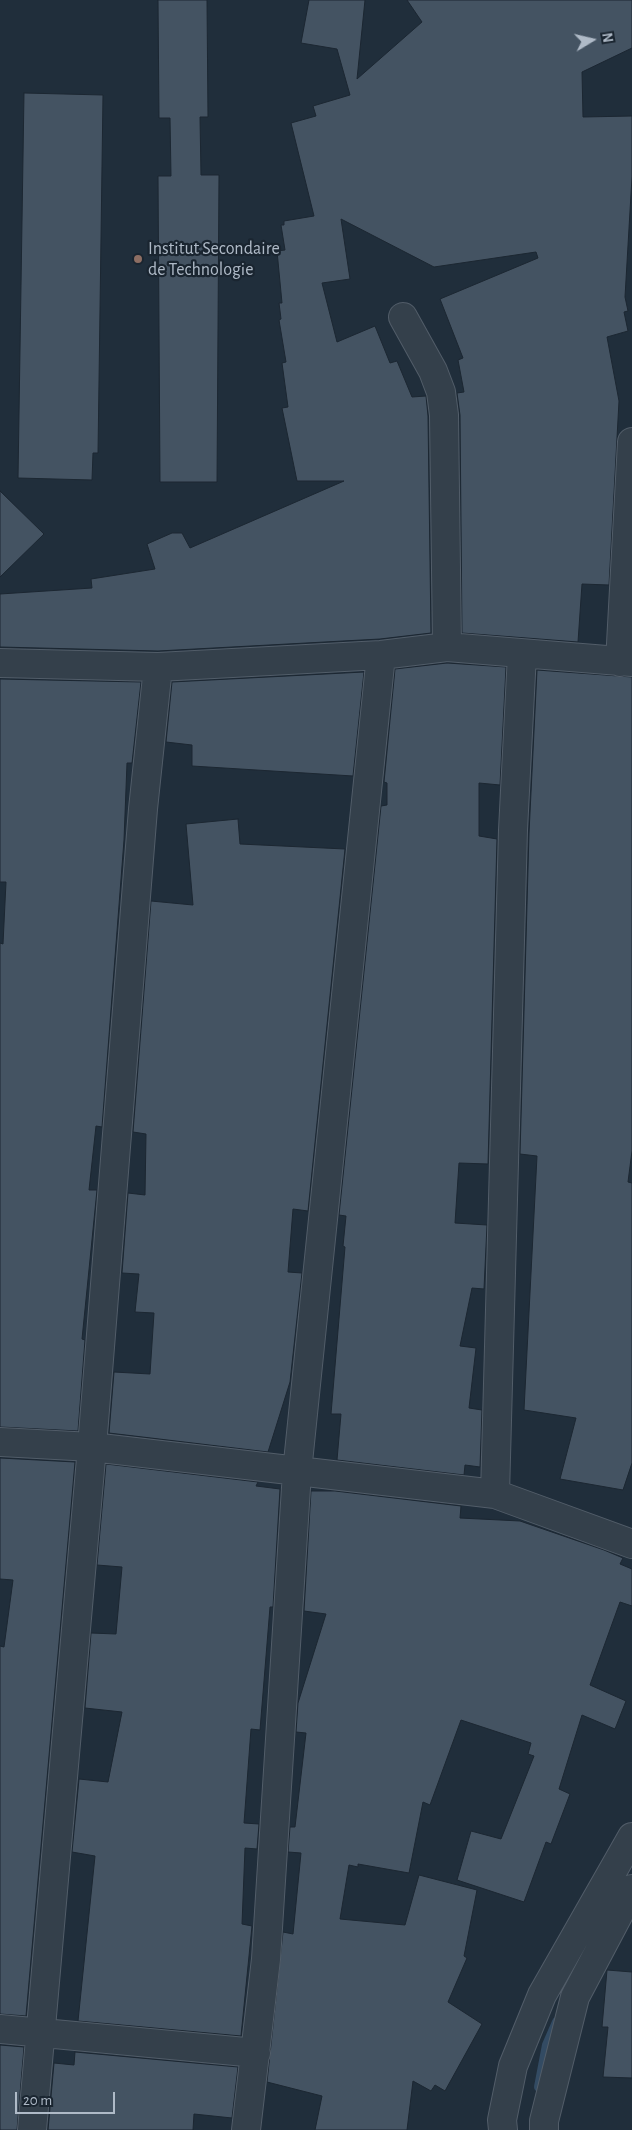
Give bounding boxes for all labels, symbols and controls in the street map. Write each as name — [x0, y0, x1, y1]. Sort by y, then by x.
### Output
north arrow — [567, 15, 617, 65]
text: N — [599, 32, 614, 44]
place label: Institut Secondaire de Technologie — [148, 238, 280, 280]
marker: Institut Secondaire de Technologie — [132, 253, 144, 265]
scale bar — [18, 2082, 118, 2114]
text: 20 m — [23, 2093, 52, 2108]

